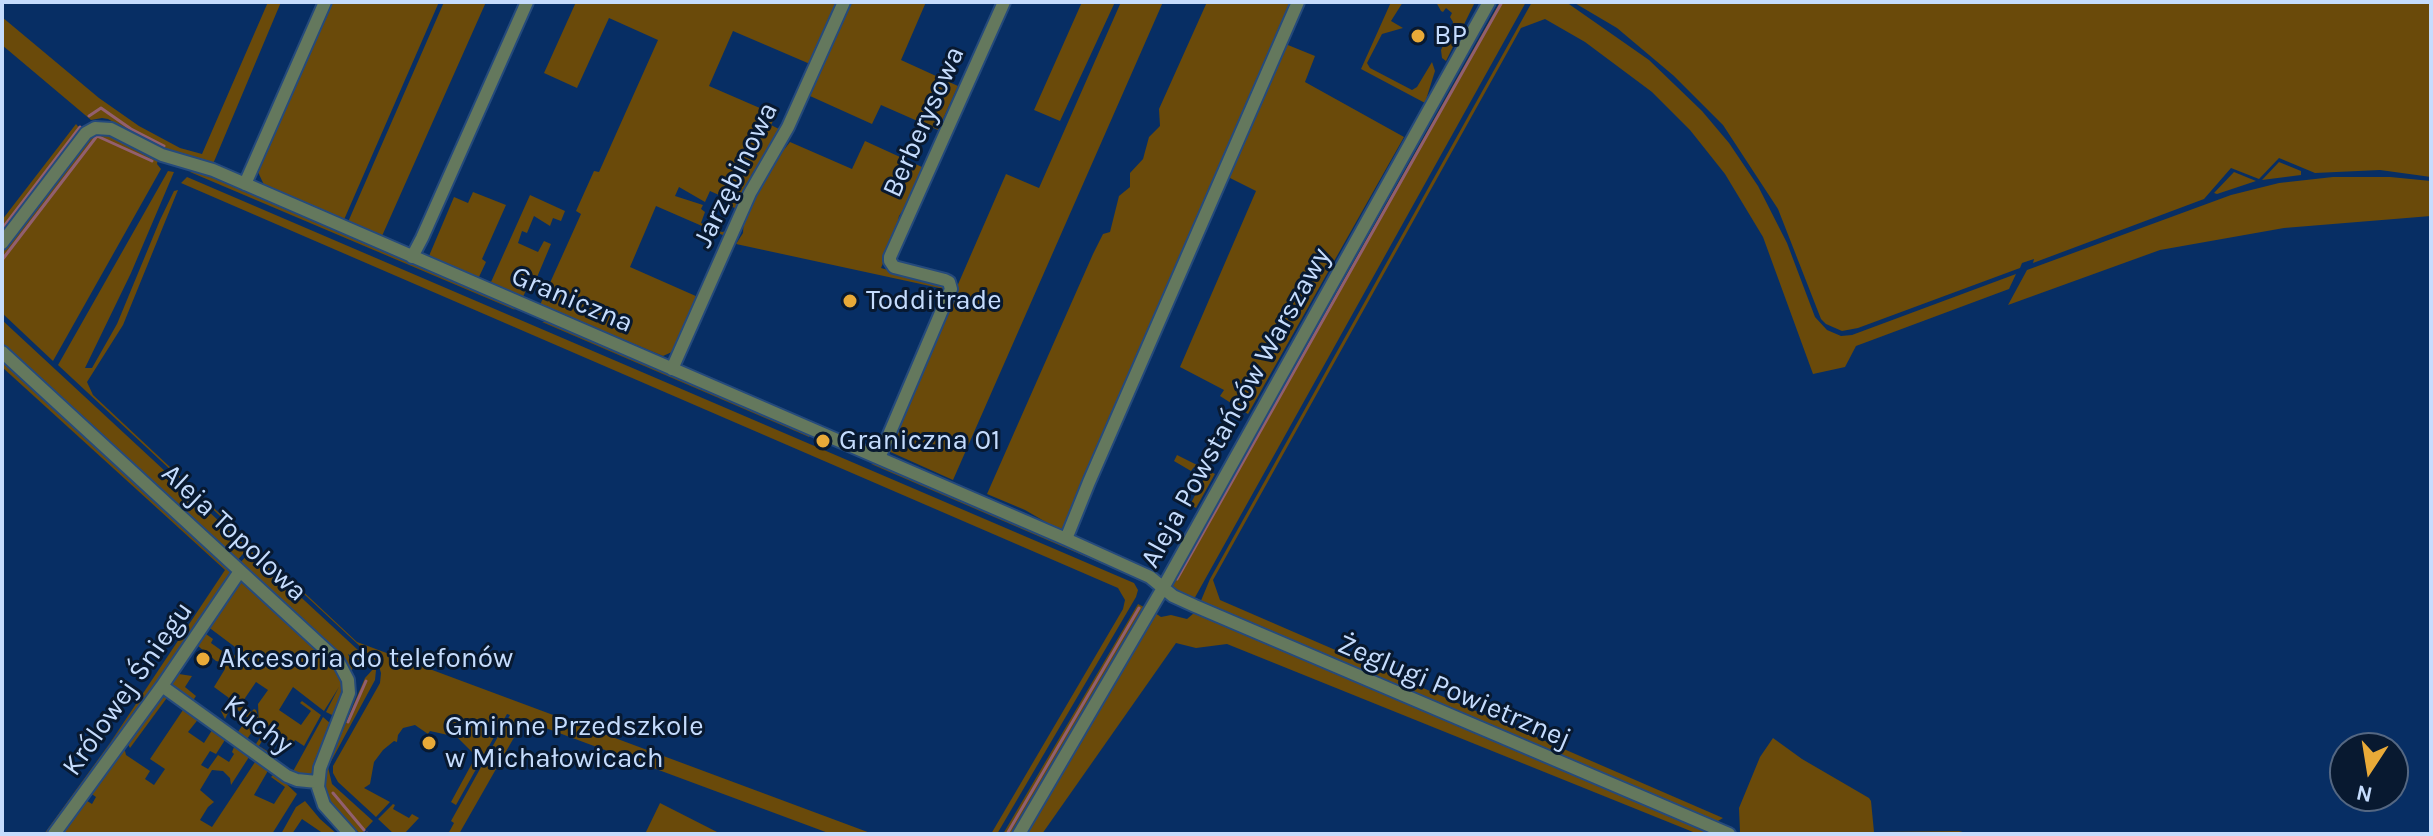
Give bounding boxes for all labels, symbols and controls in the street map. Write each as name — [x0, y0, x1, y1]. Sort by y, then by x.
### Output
place label: BP — [1434, 19, 1467, 53]
marker: BP — [1409, 27, 1427, 45]
street label: Berberysowa — [876, 41, 972, 203]
street label: Jarzębinowa — [686, 97, 786, 253]
street label: Aleja Powstańców Warszawy — [1134, 242, 1338, 574]
street label: Graniczna — [506, 259, 638, 341]
place label: Todditrade — [866, 284, 1002, 318]
marker: Todditrade — [841, 292, 859, 310]
place label: Graniczna 01 — [839, 424, 1000, 458]
marker: Graniczna 01 — [814, 432, 832, 450]
street label: Aleja Topolowa — [154, 457, 314, 609]
street label: Królowej Śniegu — [55, 595, 201, 783]
street label: Żeglugi Powietrznej — [1332, 628, 1576, 756]
place label: Akcesoria do telefonów — [219, 642, 513, 676]
marker: Akcesoria do telefonów — [194, 650, 212, 668]
street label: Kuchy — [217, 688, 299, 762]
place label: Gminne Przedszkole w Michałowicach — [445, 710, 704, 776]
north arrow — [2329, 732, 2409, 812]
marker: Gminne Przedszkole w Michałowicach — [420, 734, 438, 752]
text: N — [2354, 779, 2375, 808]

